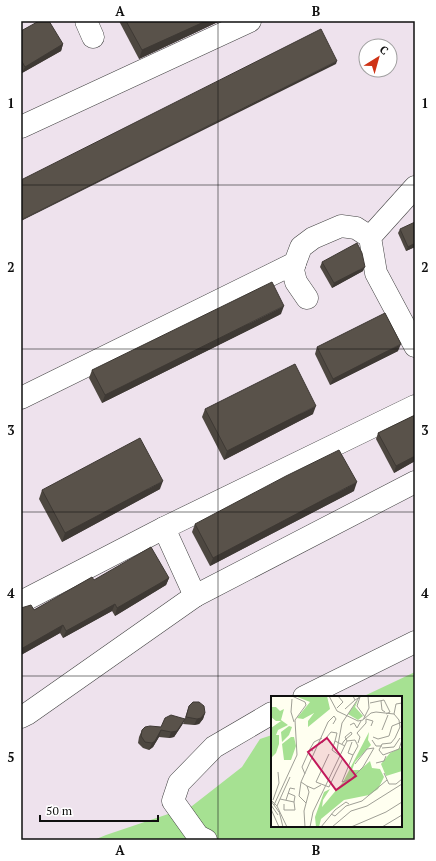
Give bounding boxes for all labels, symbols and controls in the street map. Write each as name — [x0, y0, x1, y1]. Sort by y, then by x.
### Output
text: A — [115, 2, 125, 20]
text: B — [312, 2, 320, 20]
north arrow — [358, 38, 398, 78]
text: С — [377, 42, 391, 58]
text: 1 — [7, 94, 15, 112]
text: 1 — [421, 94, 429, 112]
text: 2 — [7, 258, 15, 276]
text: 2 — [421, 258, 429, 276]
text: 3 — [7, 421, 15, 439]
text: 3 — [421, 421, 429, 439]
text: 4 — [7, 584, 15, 602]
text: 4 — [421, 584, 429, 602]
inset map — [271, 696, 402, 827]
text: 5 — [7, 748, 15, 766]
text: 5 — [421, 748, 429, 766]
scale bar — [40, 797, 158, 823]
text: 50 m — [46, 803, 73, 818]
text: A — [115, 841, 125, 859]
text: B — [312, 841, 320, 859]

